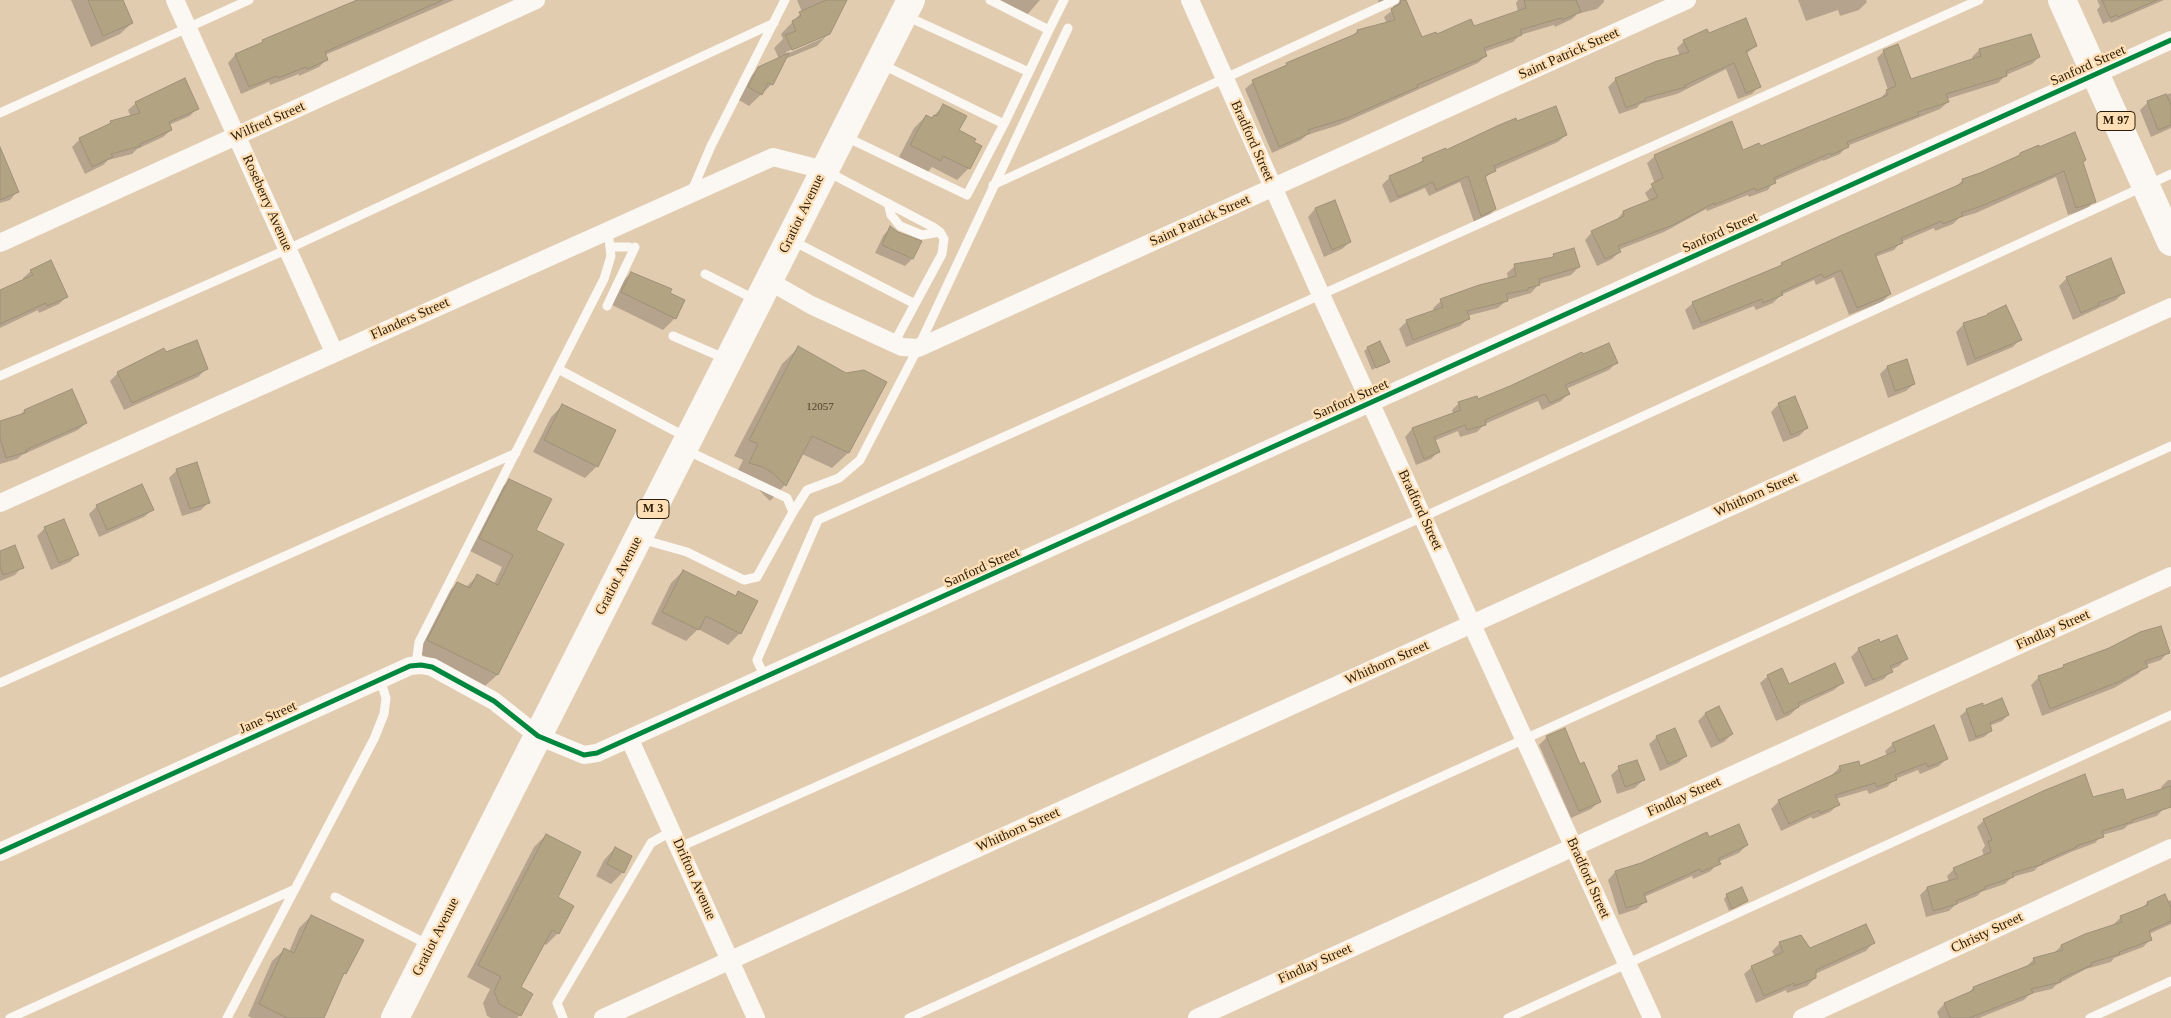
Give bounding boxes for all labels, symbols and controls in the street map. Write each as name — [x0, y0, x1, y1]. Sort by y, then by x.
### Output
street label: Saint Patrick Street — [1516, 24, 1622, 84]
street label: Sanford Street — [2048, 42, 2128, 90]
street label: Wilfred Street — [228, 98, 308, 146]
street label: Bradford Street — [1227, 98, 1277, 184]
road number: M 97 — [2097, 112, 2135, 130]
street label: Roseberry Avenue — [238, 152, 296, 254]
street label: Gratiot Avenue — [776, 172, 828, 256]
street label: Saint Patrick Street — [1147, 191, 1253, 251]
street label: Sanford Street — [1680, 209, 1760, 257]
street label: Flanders Street — [368, 294, 452, 344]
street label: Sanford Street — [1311, 376, 1391, 424]
house number: 12057 — [806, 400, 834, 414]
street label: Bradford Street — [1394, 467, 1446, 553]
street label: Whithorn Street — [1712, 469, 1800, 521]
road number: M 3 — [637, 499, 669, 518]
street label: Gratiot Avenue — [592, 534, 646, 618]
street label: Sanford Street — [942, 544, 1022, 592]
street label: Findlay Street — [2014, 606, 2092, 654]
street label: Whithorn Street — [1343, 637, 1431, 689]
street label: Jane Street — [237, 698, 299, 738]
street label: Findlay Street — [1645, 773, 1723, 821]
street label: Whithorn Street — [974, 804, 1062, 856]
street label: Bradford Street — [1563, 835, 1613, 921]
street label: Drifton Avenue — [669, 836, 719, 922]
street label: Gratiot Avenue — [409, 895, 463, 979]
street label: Christy Street — [1948, 909, 2026, 957]
street label: Findlay Street — [1276, 940, 1354, 988]

